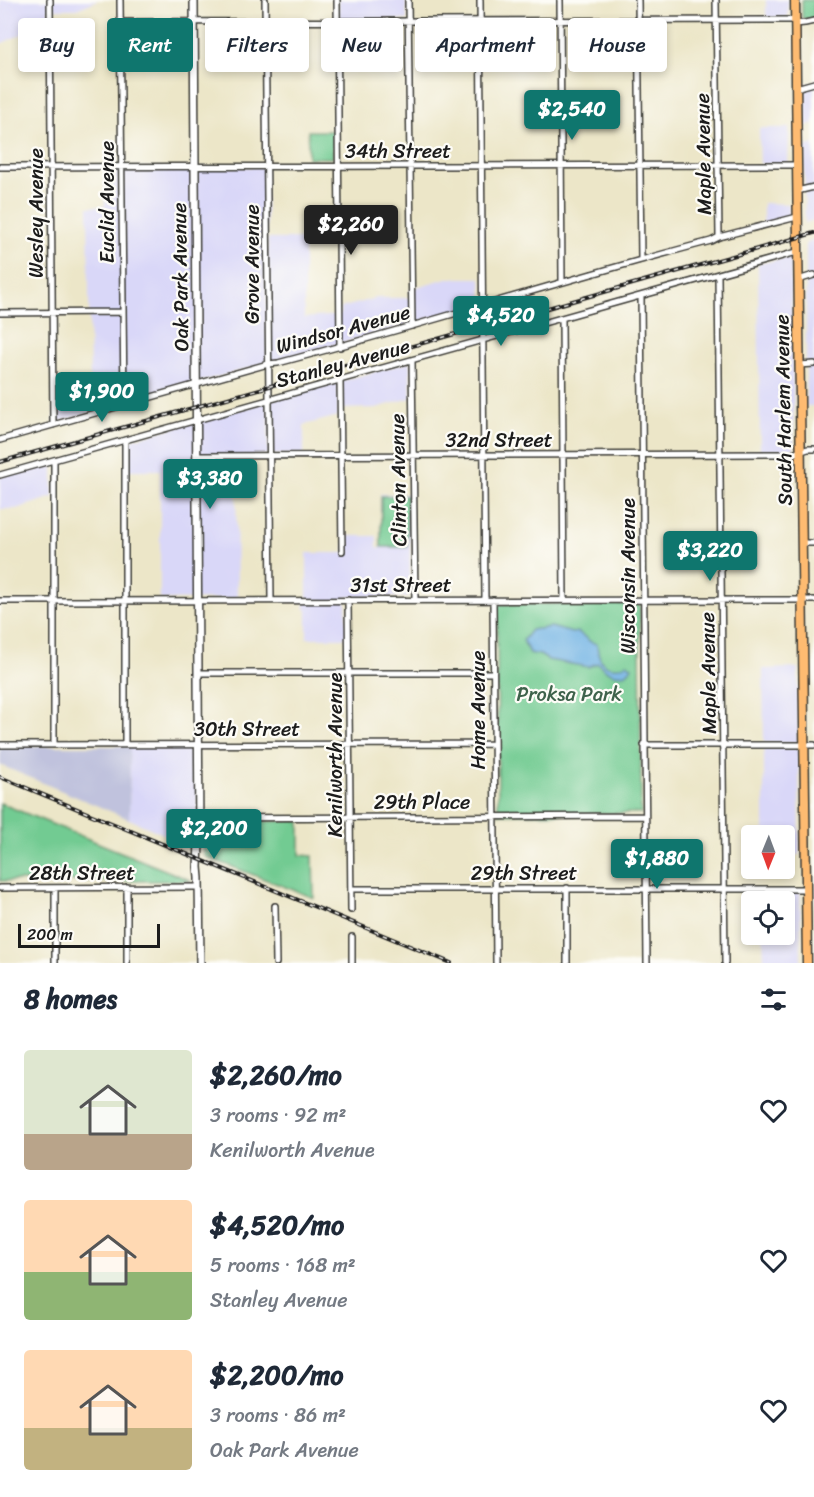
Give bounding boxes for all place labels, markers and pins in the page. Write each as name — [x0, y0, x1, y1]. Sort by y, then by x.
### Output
pin: $2,540 — [523, 90, 621, 141]
pin: $2,260 — [302, 205, 400, 256]
pin: $4,520 — [452, 296, 550, 347]
pin: $1,900 — [53, 372, 151, 423]
pin: $3,380 — [161, 459, 259, 510]
pin: $3,220 — [661, 531, 759, 582]
pin: $2,200 — [165, 809, 263, 860]
pin: $1,880 — [608, 839, 706, 890]

